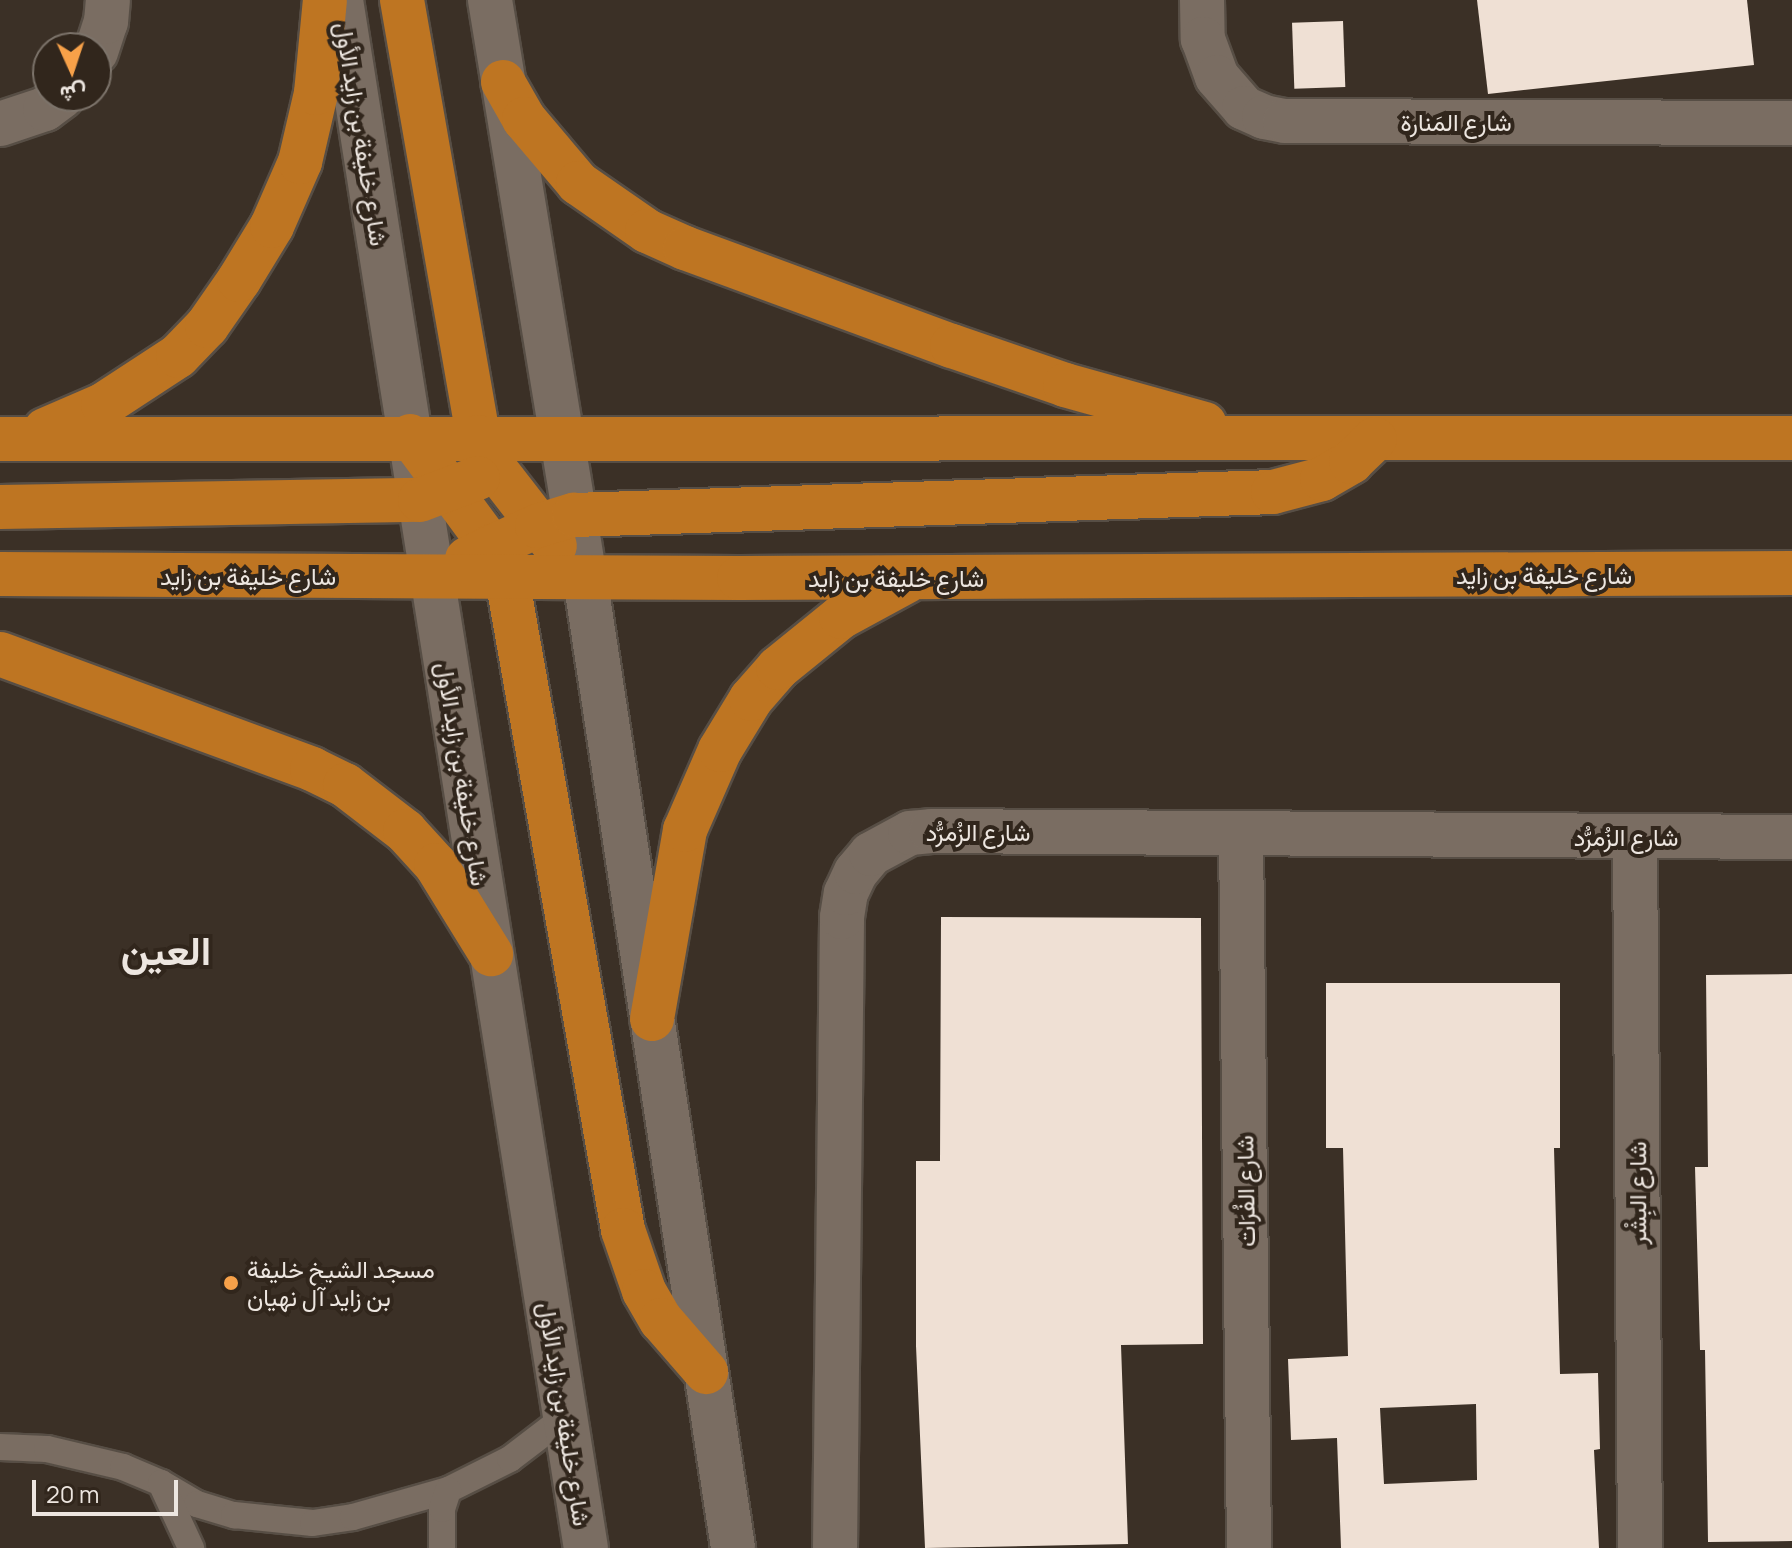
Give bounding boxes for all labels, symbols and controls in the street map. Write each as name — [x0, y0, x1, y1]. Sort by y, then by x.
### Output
street label: شارع خليفة بن زايد الأول — [330, 20, 394, 248]
north arrow — [32, 32, 112, 112]
text: ش — [59, 78, 87, 110]
street label: شارع المَنارة — [1400, 108, 1512, 136]
street label: شارع خليفة بن زايد — [1456, 561, 1632, 589]
street label: شارع خليفة بن زايد — [160, 562, 336, 590]
street label: شارع خليفة بن زايد — [808, 564, 984, 592]
street label: شارع خليفة بن زايد الأول — [431, 660, 495, 888]
street label: شارع الزُمرُّد — [926, 818, 1030, 846]
street label: شارع الزُمرُّد — [1574, 823, 1678, 851]
district label: العين — [121, 926, 211, 974]
street label: شارع الفُرَات — [1230, 1135, 1260, 1247]
street label: شارع البِشْر — [1623, 1141, 1651, 1245]
place label: مسجد الشيخ خليفة بن زايد آل نهيان — [247, 1255, 435, 1311]
marker: مسجد الشيخ خليفة بن زايد آل نهيان — [222, 1274, 240, 1292]
street label: شارع خليفة بن زايد الأول — [533, 1300, 597, 1528]
scale bar — [36, 1464, 182, 1514]
text: 20 m — [46, 1477, 99, 1510]

